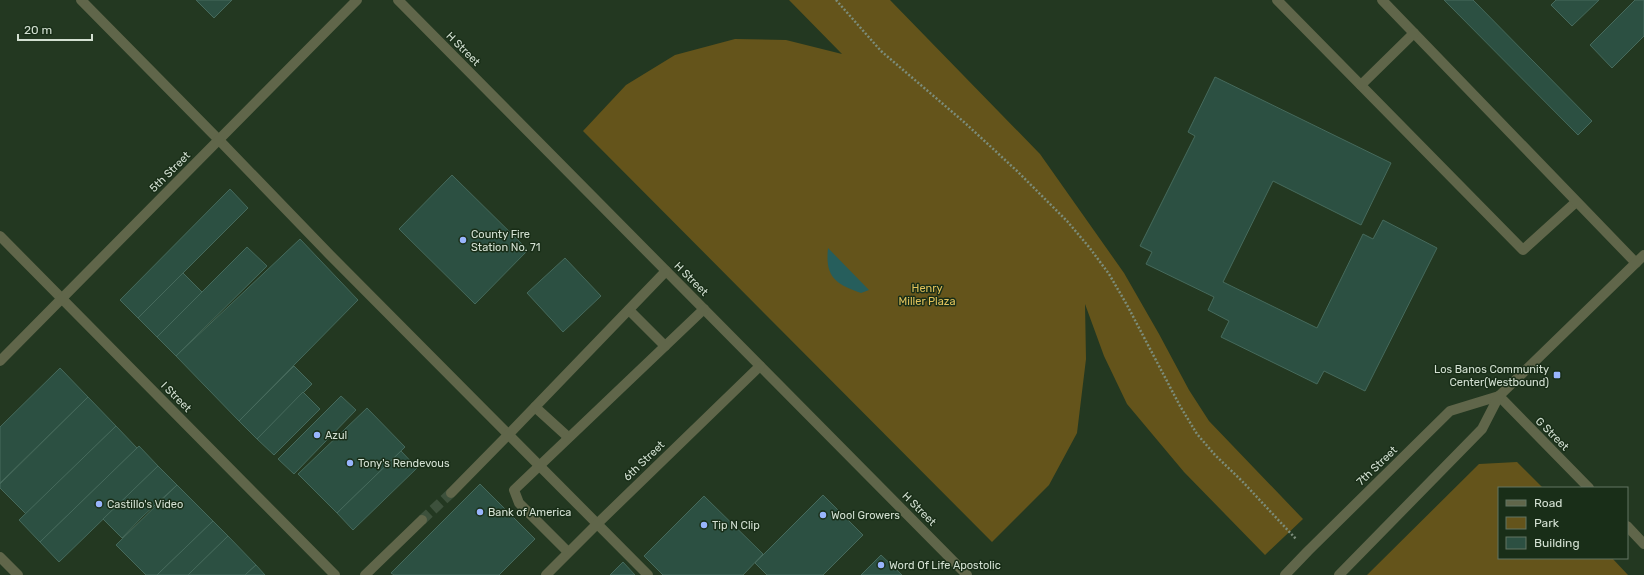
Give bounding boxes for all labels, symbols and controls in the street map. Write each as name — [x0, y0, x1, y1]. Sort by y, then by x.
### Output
scale bar — [18, 16, 92, 42]
text: 20 m — [24, 23, 52, 37]
street label: H Street — [443, 29, 483, 69]
street label: 5th Street — [147, 149, 193, 195]
place label: County Fire Station No. 71 — [471, 228, 540, 254]
marker: County Fire Station No. 71 — [458, 235, 468, 245]
street label: H Street — [671, 259, 711, 299]
park label: Henry Miller Plaza — [898, 282, 956, 308]
place label: Los Banos Community Center(Westbound) — [1434, 363, 1549, 389]
marker: Los Banos Community Center(Westbound) — [1552, 370, 1562, 380]
street label: I Street — [158, 379, 194, 415]
street label: G Street — [1533, 415, 1572, 454]
place label: Azul — [325, 429, 347, 442]
marker: Azul — [312, 430, 322, 440]
street label: 6th Street — [621, 438, 668, 484]
street label: 7th Street — [1354, 443, 1400, 488]
place label: Tony's Rendevous — [358, 457, 450, 470]
marker: Tony's Rendevous — [345, 458, 355, 468]
legend — [1498, 487, 1628, 559]
street label: H Street — [899, 489, 939, 529]
text: Road — [1534, 496, 1562, 510]
place label: Castillo's Video — [107, 498, 183, 511]
marker: Castillo's Video — [94, 499, 104, 509]
place label: Bank of America — [488, 506, 571, 519]
marker: Bank of America — [475, 507, 485, 517]
place label: Wool Growers — [831, 509, 900, 522]
marker: Wool Growers — [818, 510, 828, 520]
text: Park — [1534, 516, 1560, 530]
place label: Tip N Clip — [712, 519, 760, 532]
marker: Tip N Clip — [699, 520, 709, 530]
text: Building — [1534, 536, 1580, 550]
place label: Word Of Life Apostolic — [889, 559, 1001, 572]
marker: Word Of Life Apostolic — [876, 560, 886, 570]

